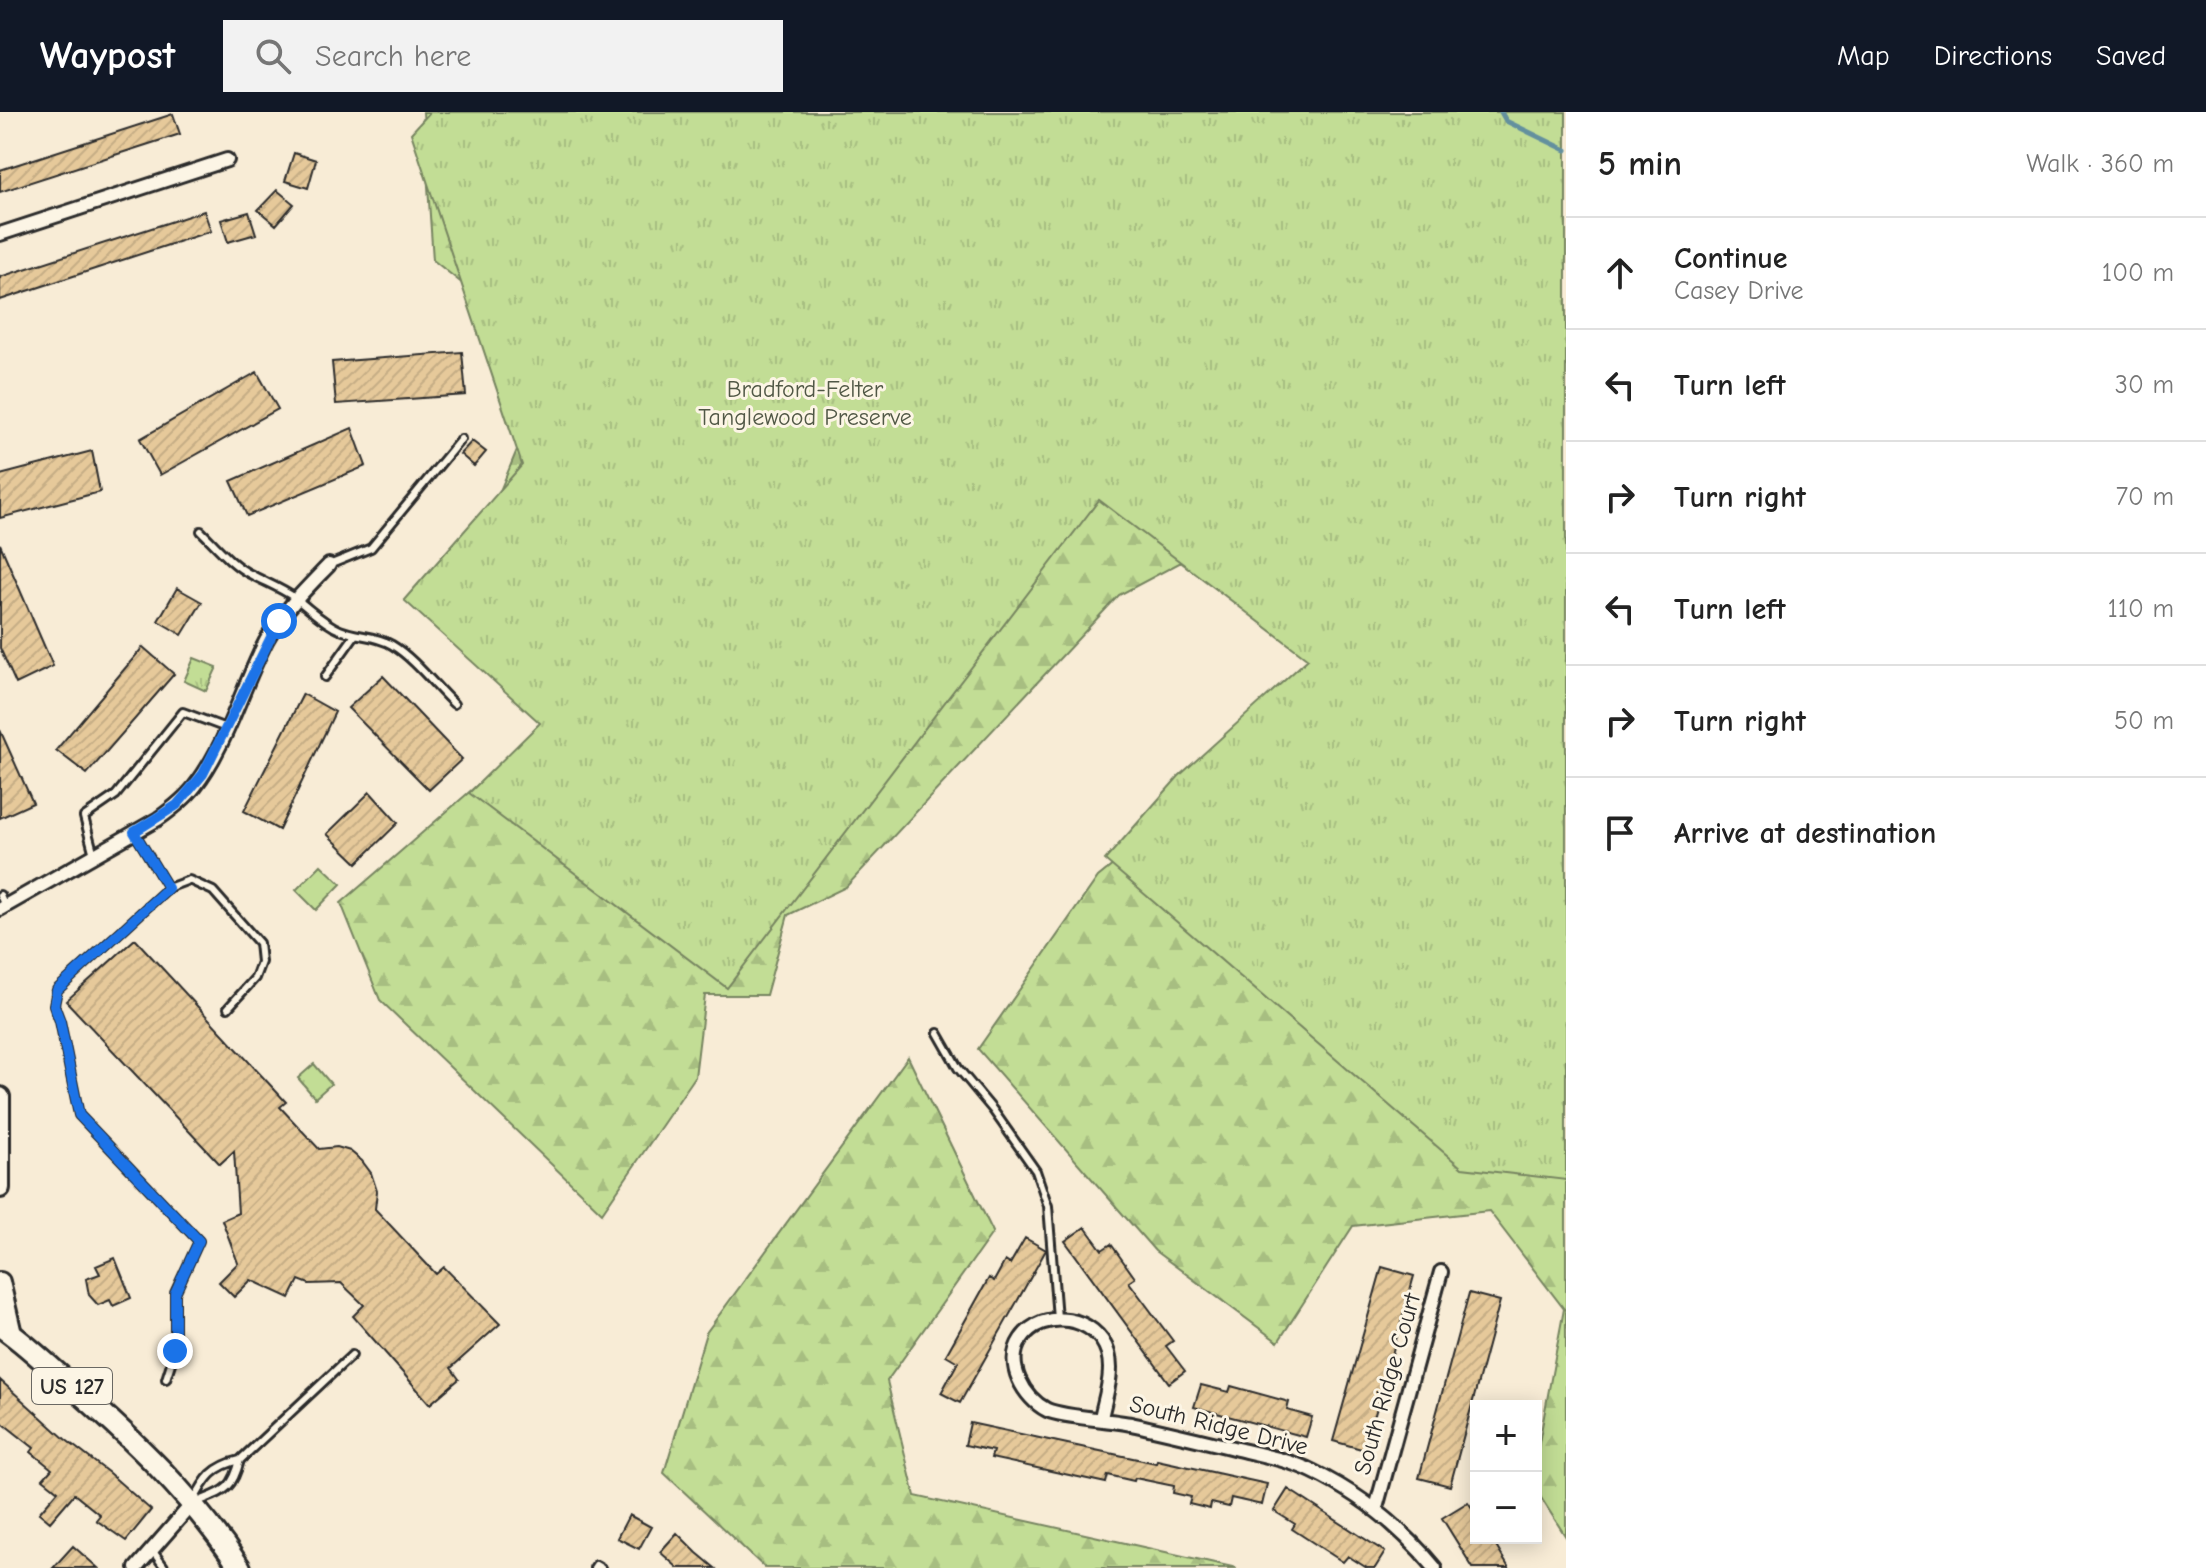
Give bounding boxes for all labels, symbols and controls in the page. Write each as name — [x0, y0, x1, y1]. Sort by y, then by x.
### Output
search box — [223, 20, 783, 92]
text: Waypost — [40, 34, 175, 78]
icon: search — [251, 34, 295, 78]
text: Search here — [315, 39, 471, 74]
text: Map — [1837, 40, 1890, 72]
text: Directions — [1934, 40, 2052, 72]
text: Saved — [2096, 40, 2166, 72]
text: 5 min — [1598, 144, 1682, 184]
text: Walk · 360 m — [2026, 149, 2174, 179]
text: Continue — [1674, 241, 1788, 276]
icon: ahead — [1598, 251, 1642, 295]
text: 100 m — [2102, 258, 2174, 288]
text: Casey Drive — [1674, 276, 1803, 306]
icon: left — [1598, 363, 1642, 407]
text: Turn left — [1674, 368, 1786, 403]
text: 30 m — [2115, 370, 2174, 400]
park label: Bradford-Felter Tanglewood Preserve — [698, 375, 912, 431]
icon: right — [1598, 475, 1642, 519]
text: Turn right — [1674, 480, 1806, 515]
text: 70 m — [2116, 482, 2174, 512]
icon: left — [1598, 587, 1642, 631]
text: Turn left — [1674, 592, 1786, 627]
text: 110 m — [2107, 594, 2174, 624]
route start — [261, 603, 297, 639]
icon: right — [1598, 699, 1642, 743]
text: Turn right — [1674, 704, 1806, 739]
text: 50 m — [2114, 706, 2174, 736]
icon: arrive — [1598, 811, 1642, 855]
text: Arrive at destination — [1674, 816, 1936, 851]
street label: South Ridge Court — [1348, 1289, 1427, 1478]
route end — [157, 1333, 193, 1369]
road number: US 127 — [32, 1368, 112, 1404]
street label: South Ridge Drive — [1127, 1389, 1311, 1461]
map controls — [1470, 1400, 1542, 1544]
button: + — [1470, 1400, 1542, 1472]
button: − — [1470, 1472, 1542, 1544]

